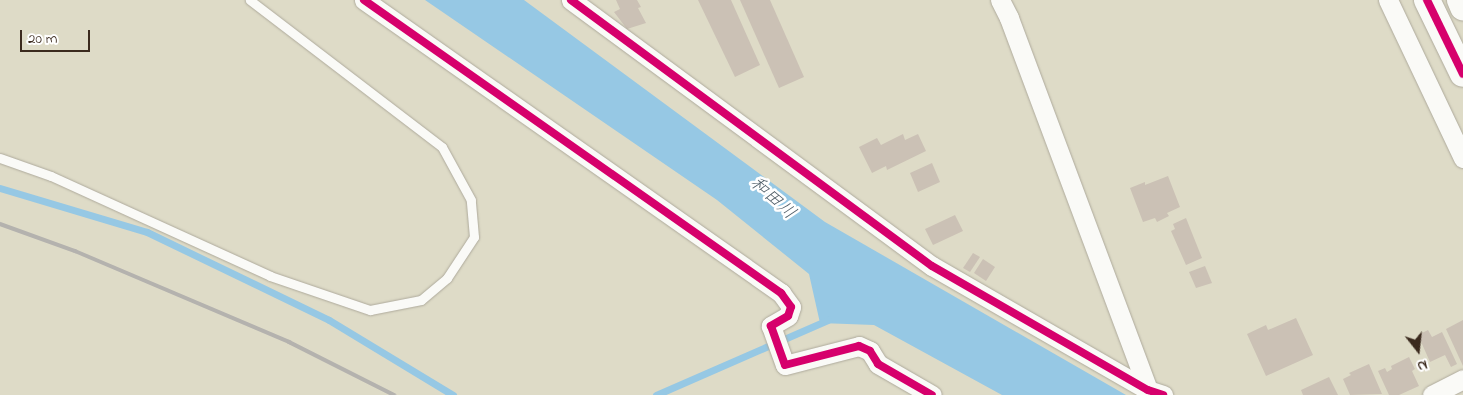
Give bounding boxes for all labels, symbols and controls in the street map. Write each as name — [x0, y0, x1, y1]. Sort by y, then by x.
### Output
scale bar — [22, 20, 92, 52]
text: 20 m — [28, 28, 57, 50]
water label: 和田川 — [745, 173, 799, 225]
north arrow — [1393, 325, 1443, 375]
text: N — [1415, 354, 1430, 376]

